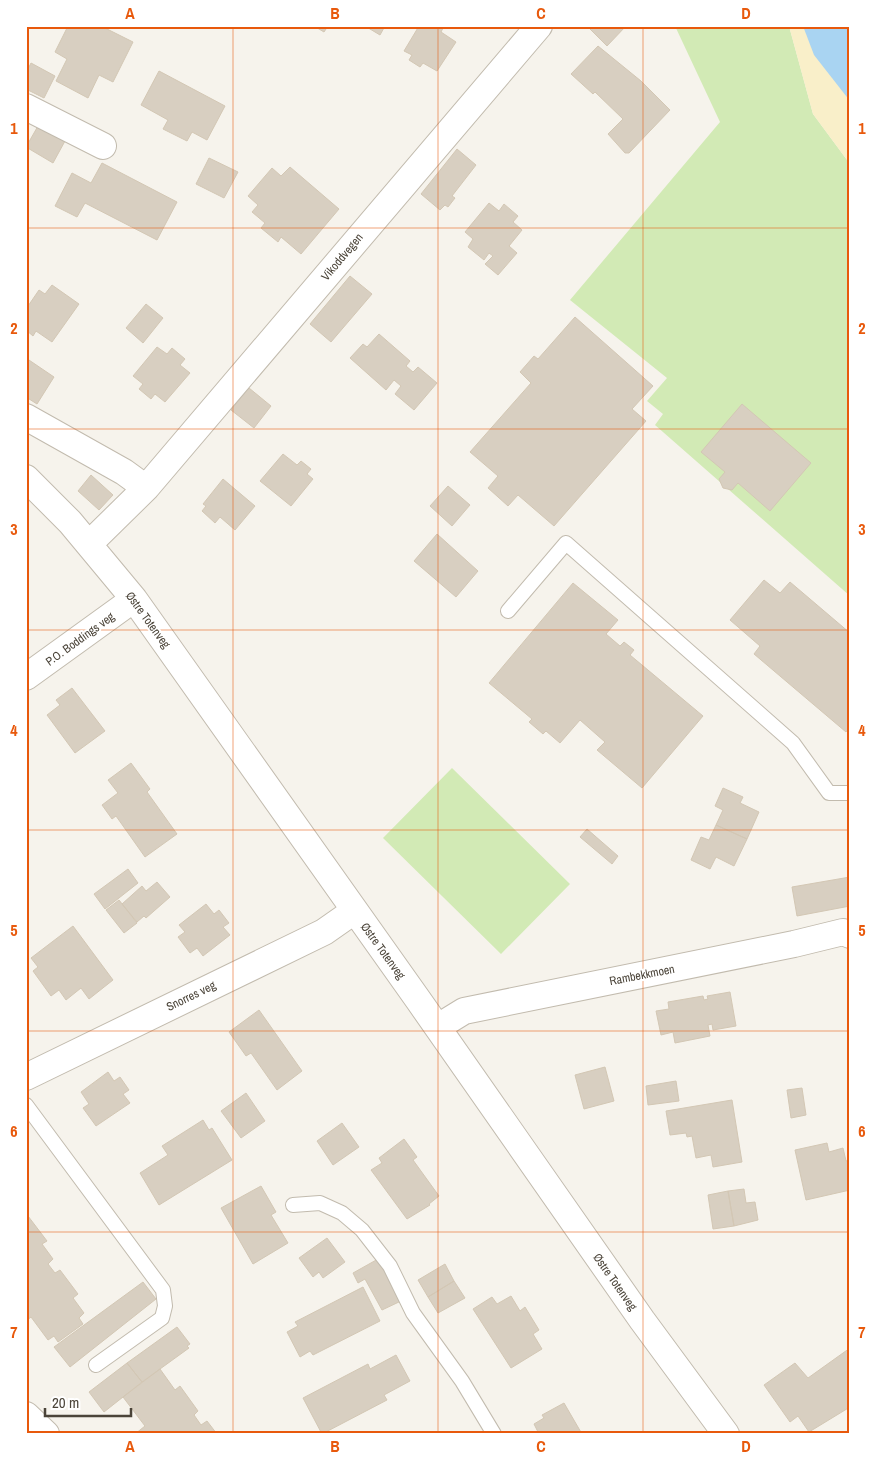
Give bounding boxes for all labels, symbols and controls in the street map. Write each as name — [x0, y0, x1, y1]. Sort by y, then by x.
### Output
text: A — [125, 2, 135, 24]
text: B — [330, 2, 340, 24]
text: C — [536, 2, 546, 24]
text: D — [741, 2, 751, 24]
text: 1 — [10, 117, 18, 139]
text: 1 — [858, 117, 866, 139]
street label: Vikoddvegen — [317, 230, 367, 284]
text: 2 — [10, 317, 18, 339]
text: 2 — [858, 317, 866, 339]
text: 3 — [10, 518, 18, 540]
text: 3 — [858, 518, 866, 540]
street label: Østre Totenveg — [122, 588, 174, 652]
street label: P.O. Boddings veg — [42, 608, 118, 669]
text: 4 — [10, 719, 18, 741]
text: 4 — [858, 719, 866, 741]
text: 5 — [10, 919, 18, 941]
street label: Østre Totenveg — [357, 919, 409, 983]
text: 5 — [858, 919, 866, 941]
street label: Rambekkmoen — [608, 961, 676, 989]
street label: Snorres veg — [164, 977, 219, 1015]
text: 6 — [10, 1120, 18, 1142]
text: 6 — [858, 1120, 866, 1142]
street label: Østre Totenveg — [589, 1250, 641, 1314]
text: 7 — [10, 1321, 18, 1343]
text: 7 — [858, 1321, 866, 1343]
scale bar — [45, 1385, 131, 1417]
text: 20 m — [52, 1392, 79, 1413]
text: A — [125, 1435, 135, 1457]
text: B — [330, 1435, 340, 1457]
text: C — [536, 1435, 546, 1457]
text: D — [741, 1435, 751, 1457]

